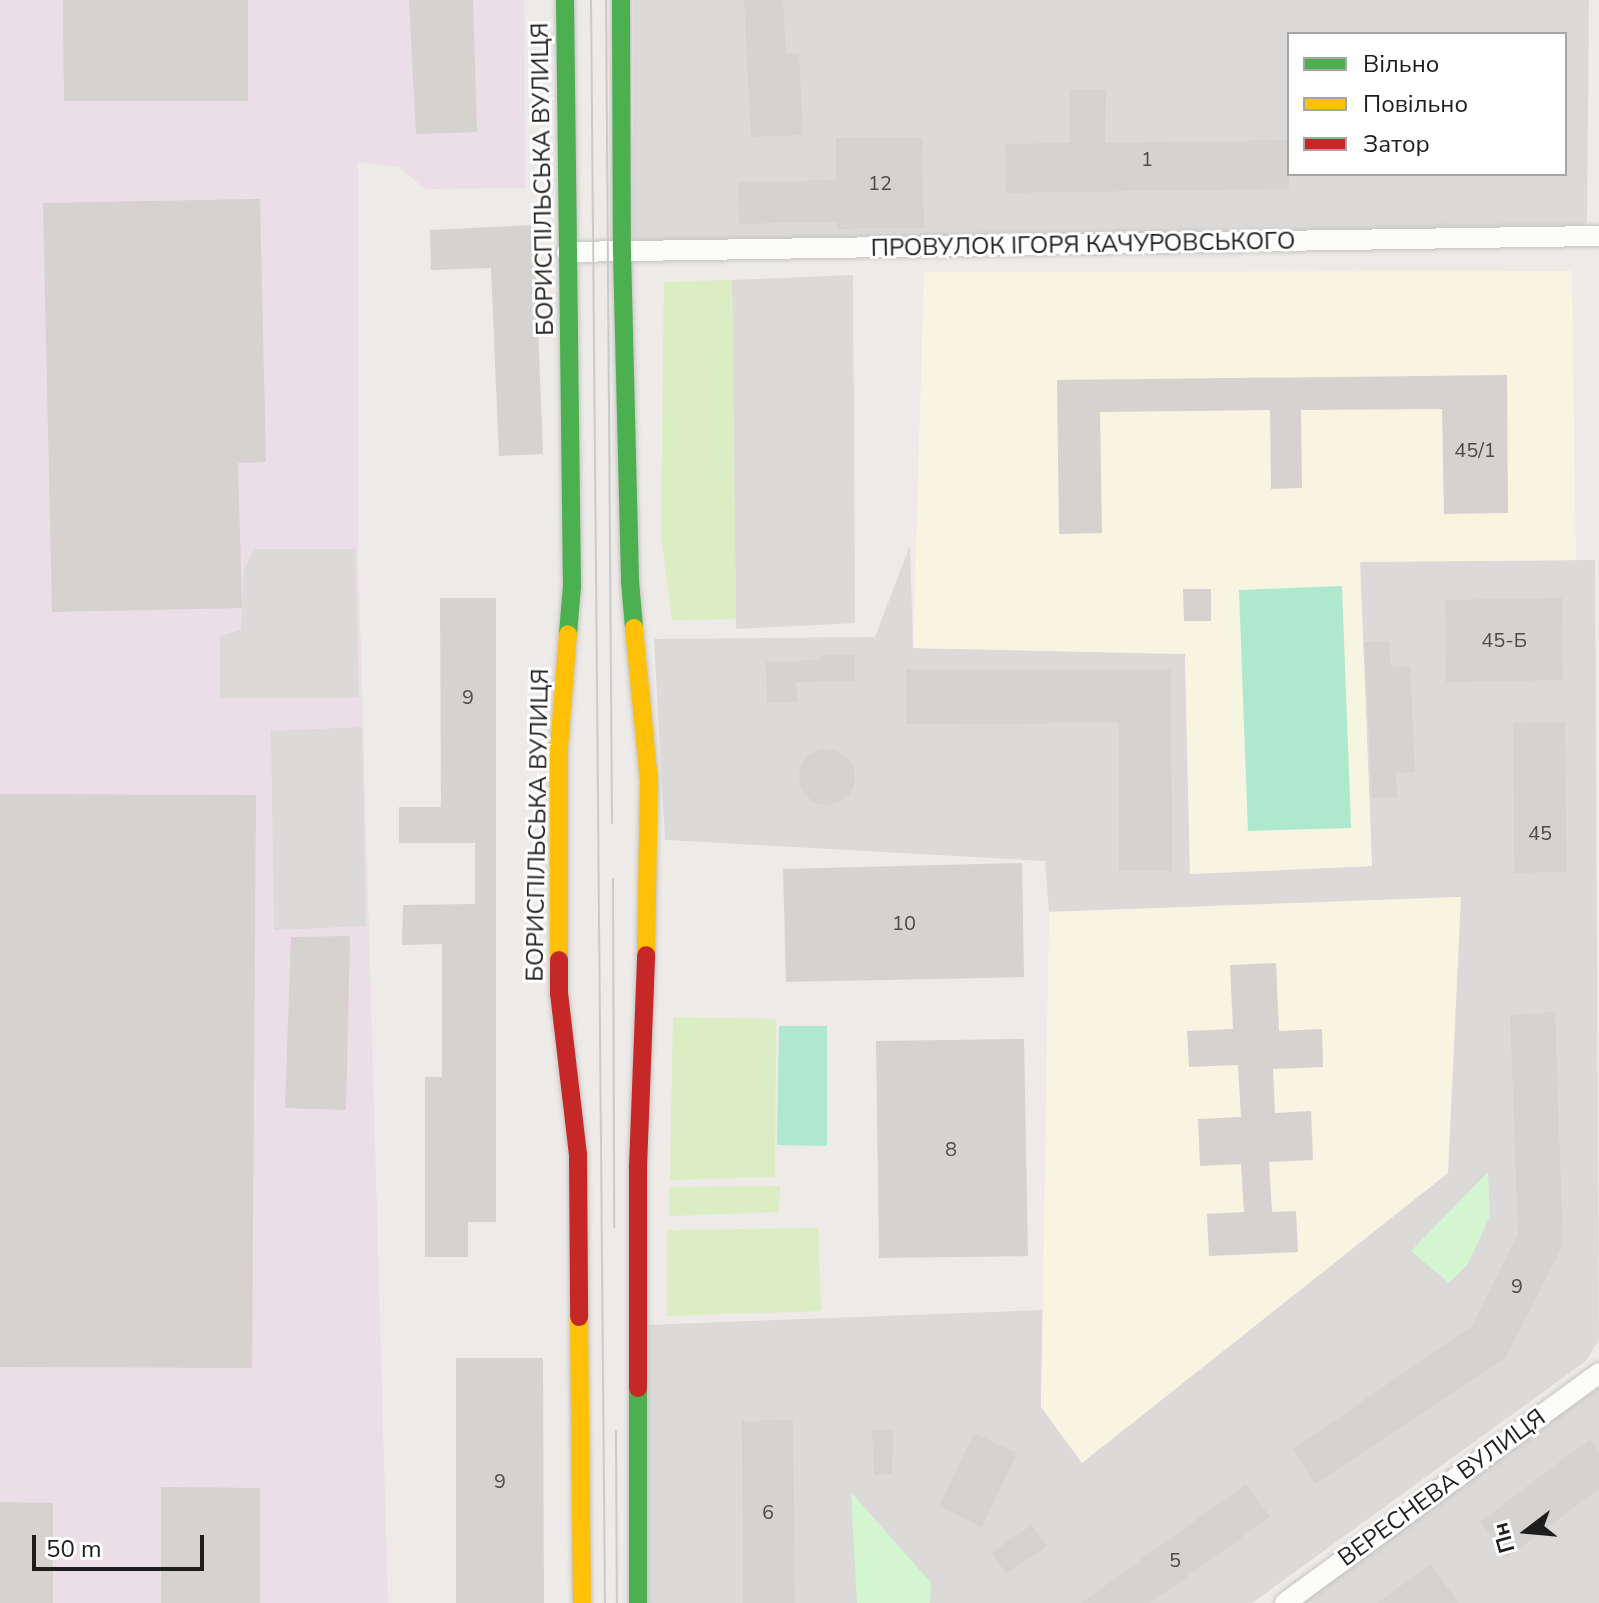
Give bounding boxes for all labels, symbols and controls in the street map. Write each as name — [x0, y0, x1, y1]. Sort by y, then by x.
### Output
street label: БОРИСПІЛЬСЬКА ВУЛИЦЯ — [526, 22, 560, 336]
legend — [1287, 32, 1567, 176]
text: Вільно — [1363, 48, 1439, 80]
text: Повільно — [1363, 88, 1468, 120]
text: Затор — [1363, 128, 1430, 160]
house number: 1 — [1141, 147, 1153, 171]
house number: 12 — [868, 171, 892, 195]
street label: ПРОВУЛОК ІГОРЯ КАЧУРОВСЬКОГО — [871, 227, 1295, 263]
house number: 45/1 — [1454, 438, 1496, 462]
house number: 45-Б — [1481, 628, 1527, 652]
street label: БОРИСПІЛЬСЬКА ВУЛИЦЯ — [521, 668, 555, 982]
house number: 9 — [462, 685, 474, 709]
house number: 45 — [1528, 821, 1552, 845]
house number: 10 — [892, 911, 916, 935]
house number: 8 — [945, 1137, 957, 1161]
house number: 9 — [1511, 1274, 1523, 1298]
street label: ВЕРЕСНЕВА ВУЛИЦЯ — [1333, 1403, 1551, 1573]
house number: 9 — [494, 1469, 506, 1493]
north arrow — [1487, 1491, 1567, 1571]
house number: 6 — [762, 1500, 774, 1524]
scale bar — [36, 1519, 208, 1569]
text: Пн — [1485, 1519, 1523, 1556]
text: 50 m — [46, 1533, 102, 1565]
house number: 5 — [1169, 1548, 1181, 1572]

